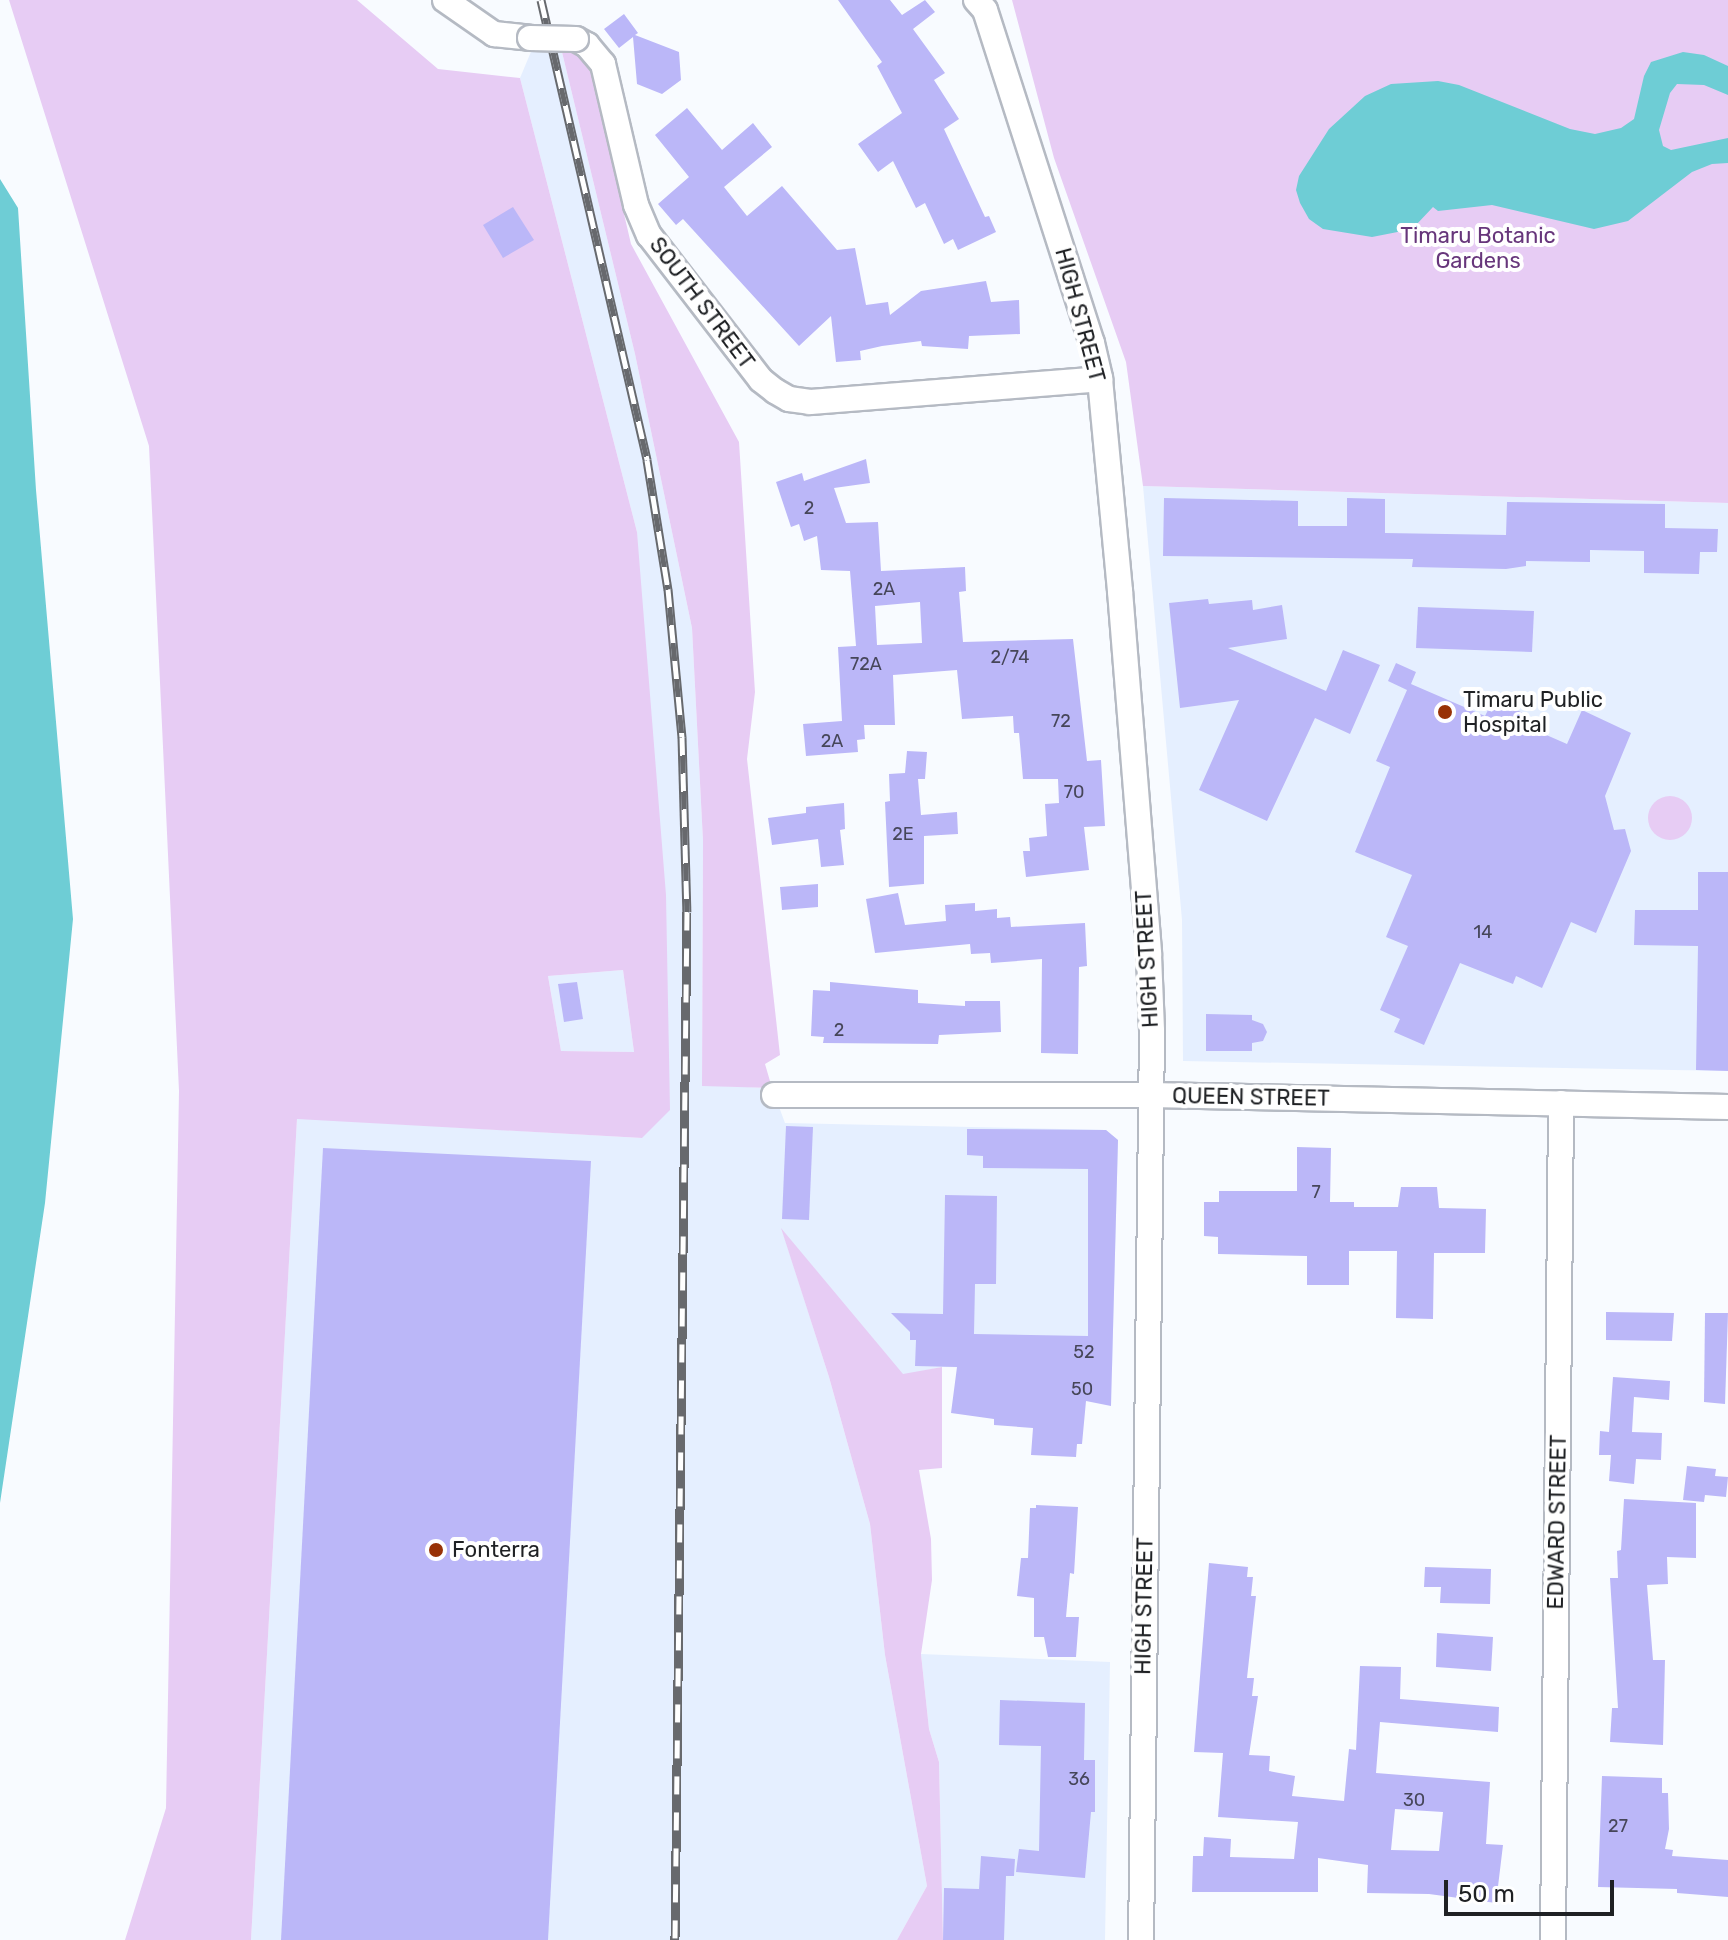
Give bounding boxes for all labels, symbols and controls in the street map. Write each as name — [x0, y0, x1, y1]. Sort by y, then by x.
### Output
park label: Timaru Botanic Gardens — [1400, 222, 1556, 274]
street label: SOUTH STREET — [644, 232, 760, 374]
street label: HIGH STREET — [1049, 245, 1111, 385]
house number: 2 — [804, 497, 814, 519]
house number: 2A — [873, 578, 895, 600]
house number: 2/74 — [990, 646, 1030, 668]
house number: 72A — [850, 653, 882, 675]
place label: Timaru Public Hospital — [1463, 686, 1603, 738]
marker: Timaru Public Hospital — [1434, 701, 1456, 723]
house number: 72 — [1051, 710, 1071, 732]
house number: 2A — [821, 730, 843, 752]
house number: 70 — [1064, 781, 1084, 803]
house number: 2E — [892, 823, 914, 845]
street label: HIGH STREET — [1130, 889, 1164, 1029]
house number: 14 — [1474, 921, 1492, 943]
house number: 2 — [834, 1019, 844, 1041]
street label: QUEEN STREET — [1172, 1082, 1330, 1112]
house number: 7 — [1311, 1181, 1321, 1203]
house number: 52 — [1073, 1341, 1095, 1363]
house number: 50 — [1071, 1378, 1093, 1400]
street label: EDWARD STREET — [1542, 1434, 1572, 1610]
place label: Fonterra — [452, 1537, 540, 1563]
street label: HIGH STREET — [1130, 1537, 1158, 1675]
marker: Fonterra — [427, 1541, 445, 1559]
house number: 36 — [1068, 1768, 1090, 1790]
house number: 30 — [1403, 1789, 1425, 1811]
house number: 27 — [1608, 1815, 1628, 1837]
scale bar — [1448, 1864, 1618, 1914]
text: 50 m — [1458, 1880, 1515, 1908]

